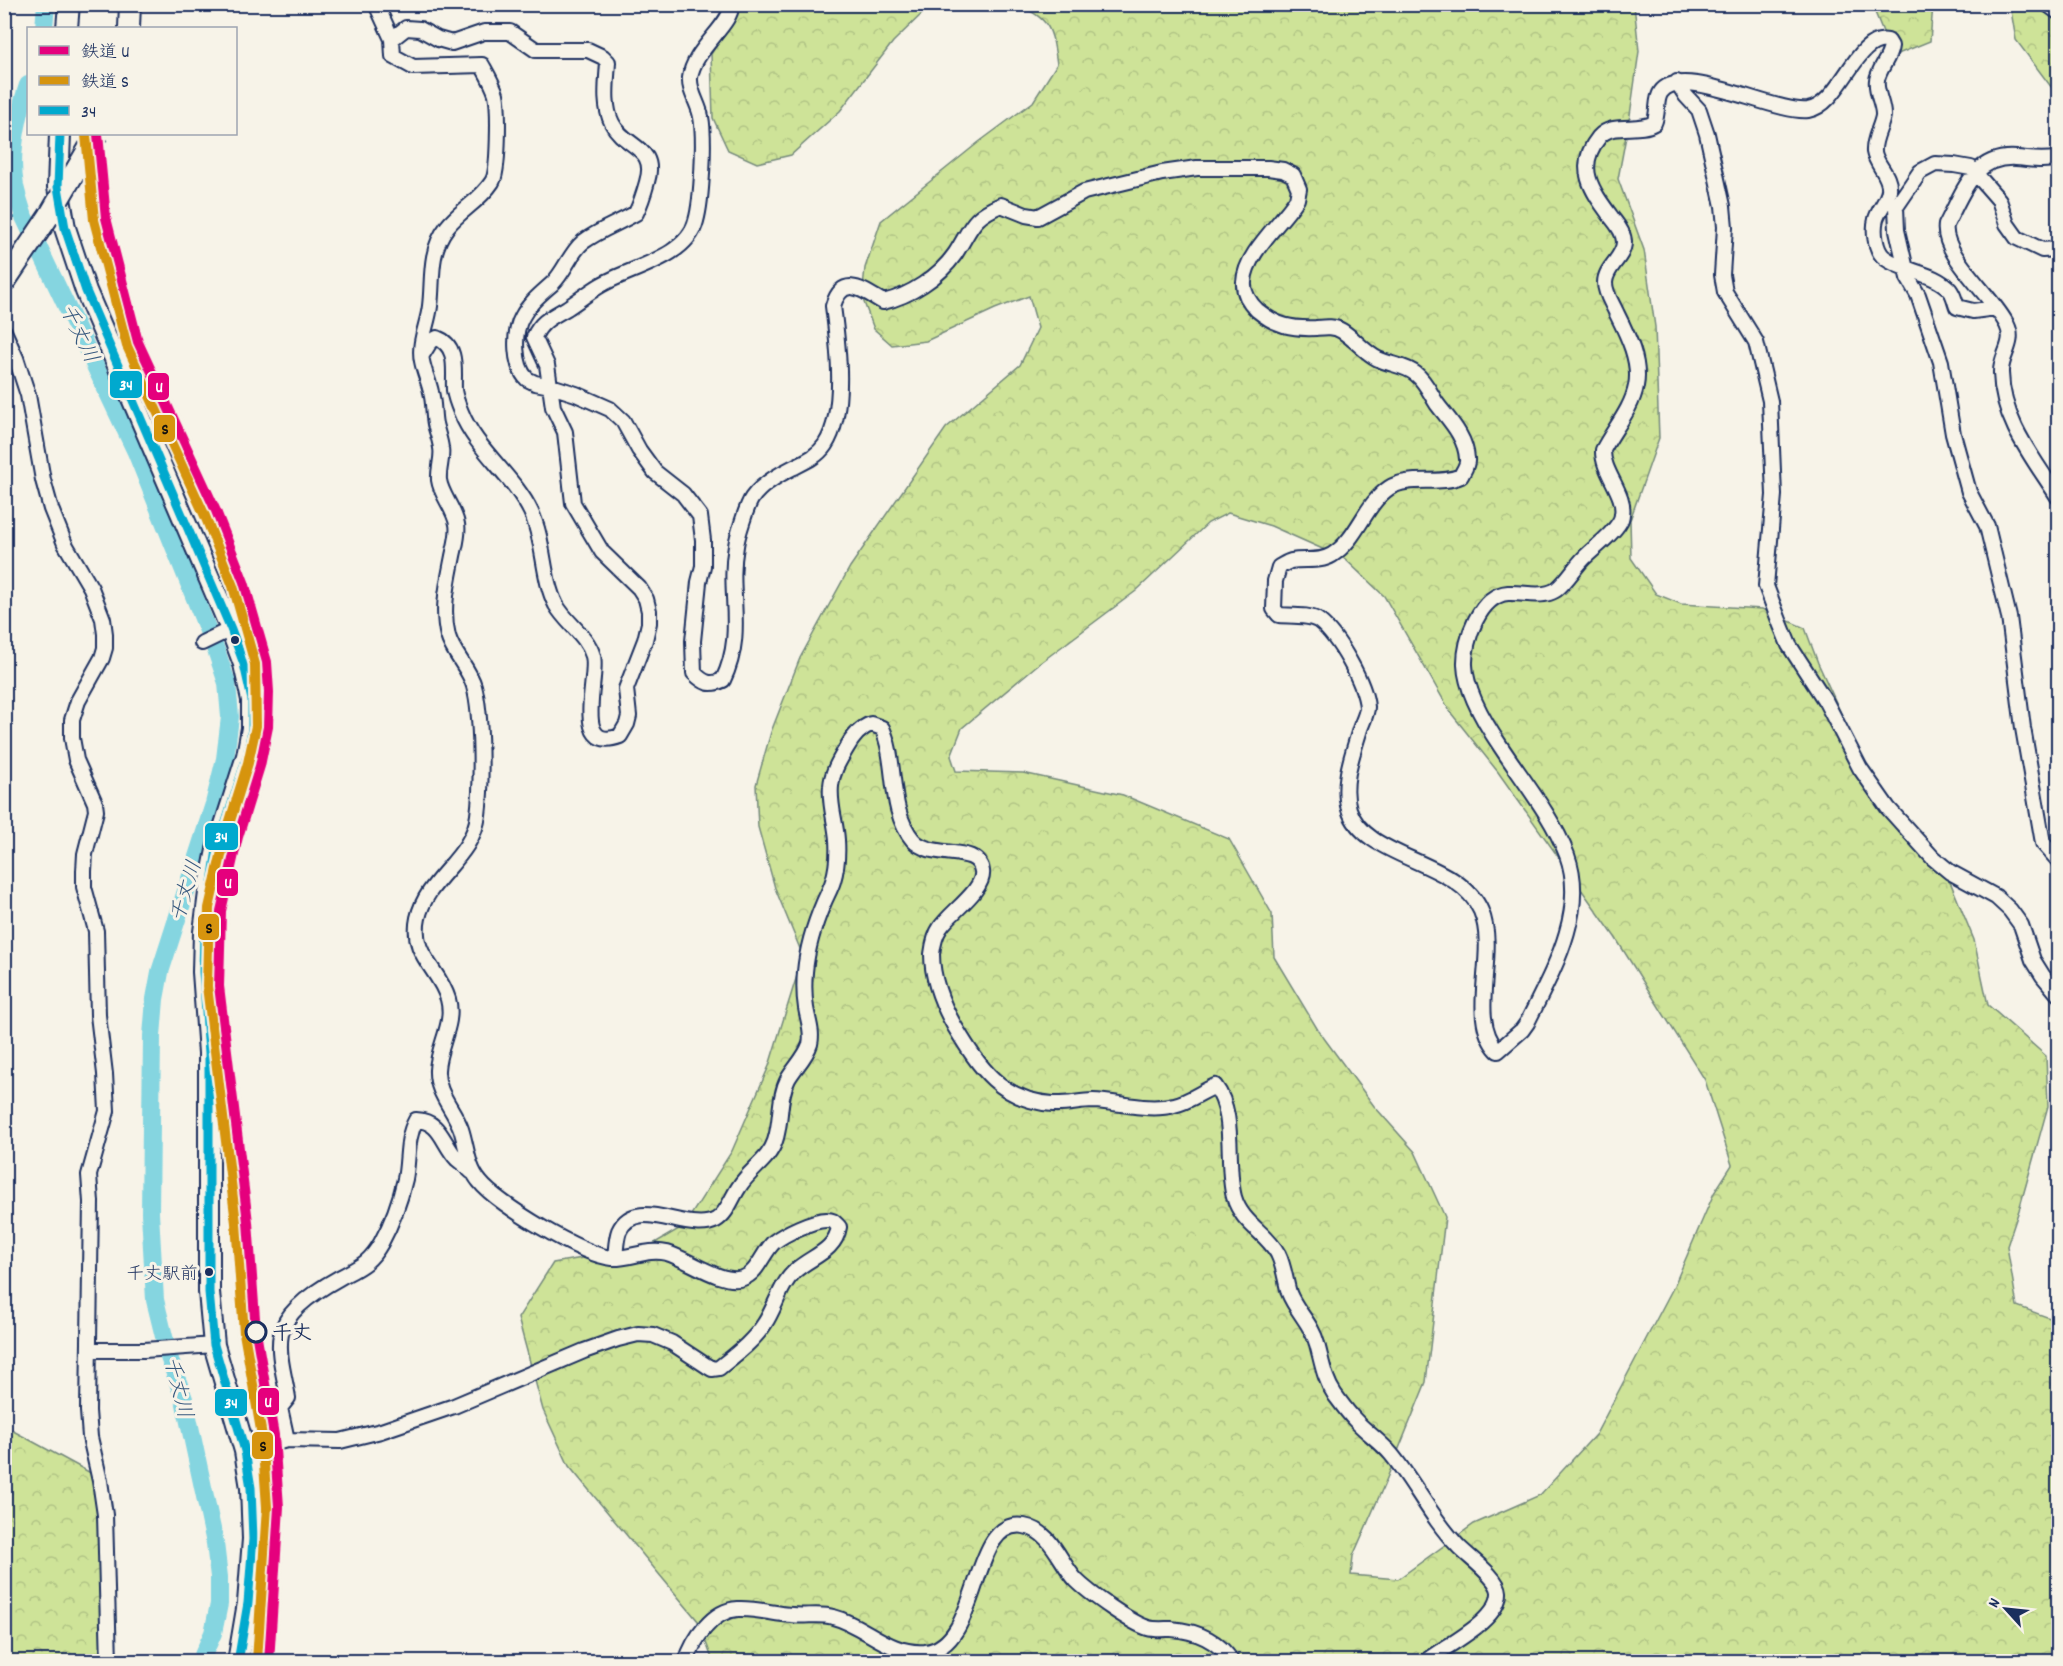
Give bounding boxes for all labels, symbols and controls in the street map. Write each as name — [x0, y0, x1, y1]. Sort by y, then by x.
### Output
legend — [27, 27, 237, 135]
text: 鉄道 U — [81, 41, 130, 66]
text: 鉄道 S — [81, 71, 129, 96]
text: 34 — [81, 101, 96, 126]
water label: 千丈川 — [50, 299, 105, 369]
line badge: 34 — [109, 370, 143, 399]
line badge: U — [147, 372, 170, 401]
text: 34 — [119, 375, 133, 398]
text: U — [155, 377, 163, 400]
line badge: S — [153, 414, 176, 443]
text: S — [161, 419, 169, 442]
unlabelled marker — [229, 634, 241, 646]
line badge: 34 — [204, 822, 239, 851]
text: 34 — [214, 827, 228, 850]
water label: 千丈川 — [164, 857, 211, 926]
line badge: U — [216, 868, 239, 897]
text: U — [224, 873, 232, 896]
line badge: S — [197, 913, 220, 941]
text: S — [205, 918, 213, 941]
place label: 千丈駅前 — [126, 1263, 198, 1288]
marker: 千丈駅前 — [203, 1266, 215, 1278]
marker: 千丈 — [245, 1321, 267, 1343]
place label: 千丈 — [272, 1321, 312, 1349]
water label: 千丈川 — [154, 1354, 198, 1422]
line badge: U — [257, 1387, 280, 1416]
line badge: 34 — [214, 1388, 248, 1417]
text: U — [264, 1392, 272, 1415]
text: 34 — [224, 1393, 238, 1416]
line badge: S — [251, 1431, 274, 1460]
text: S — [259, 1436, 267, 1459]
north arrow — [1976, 1579, 2036, 1639]
text: N — [1983, 1594, 2007, 1612]

